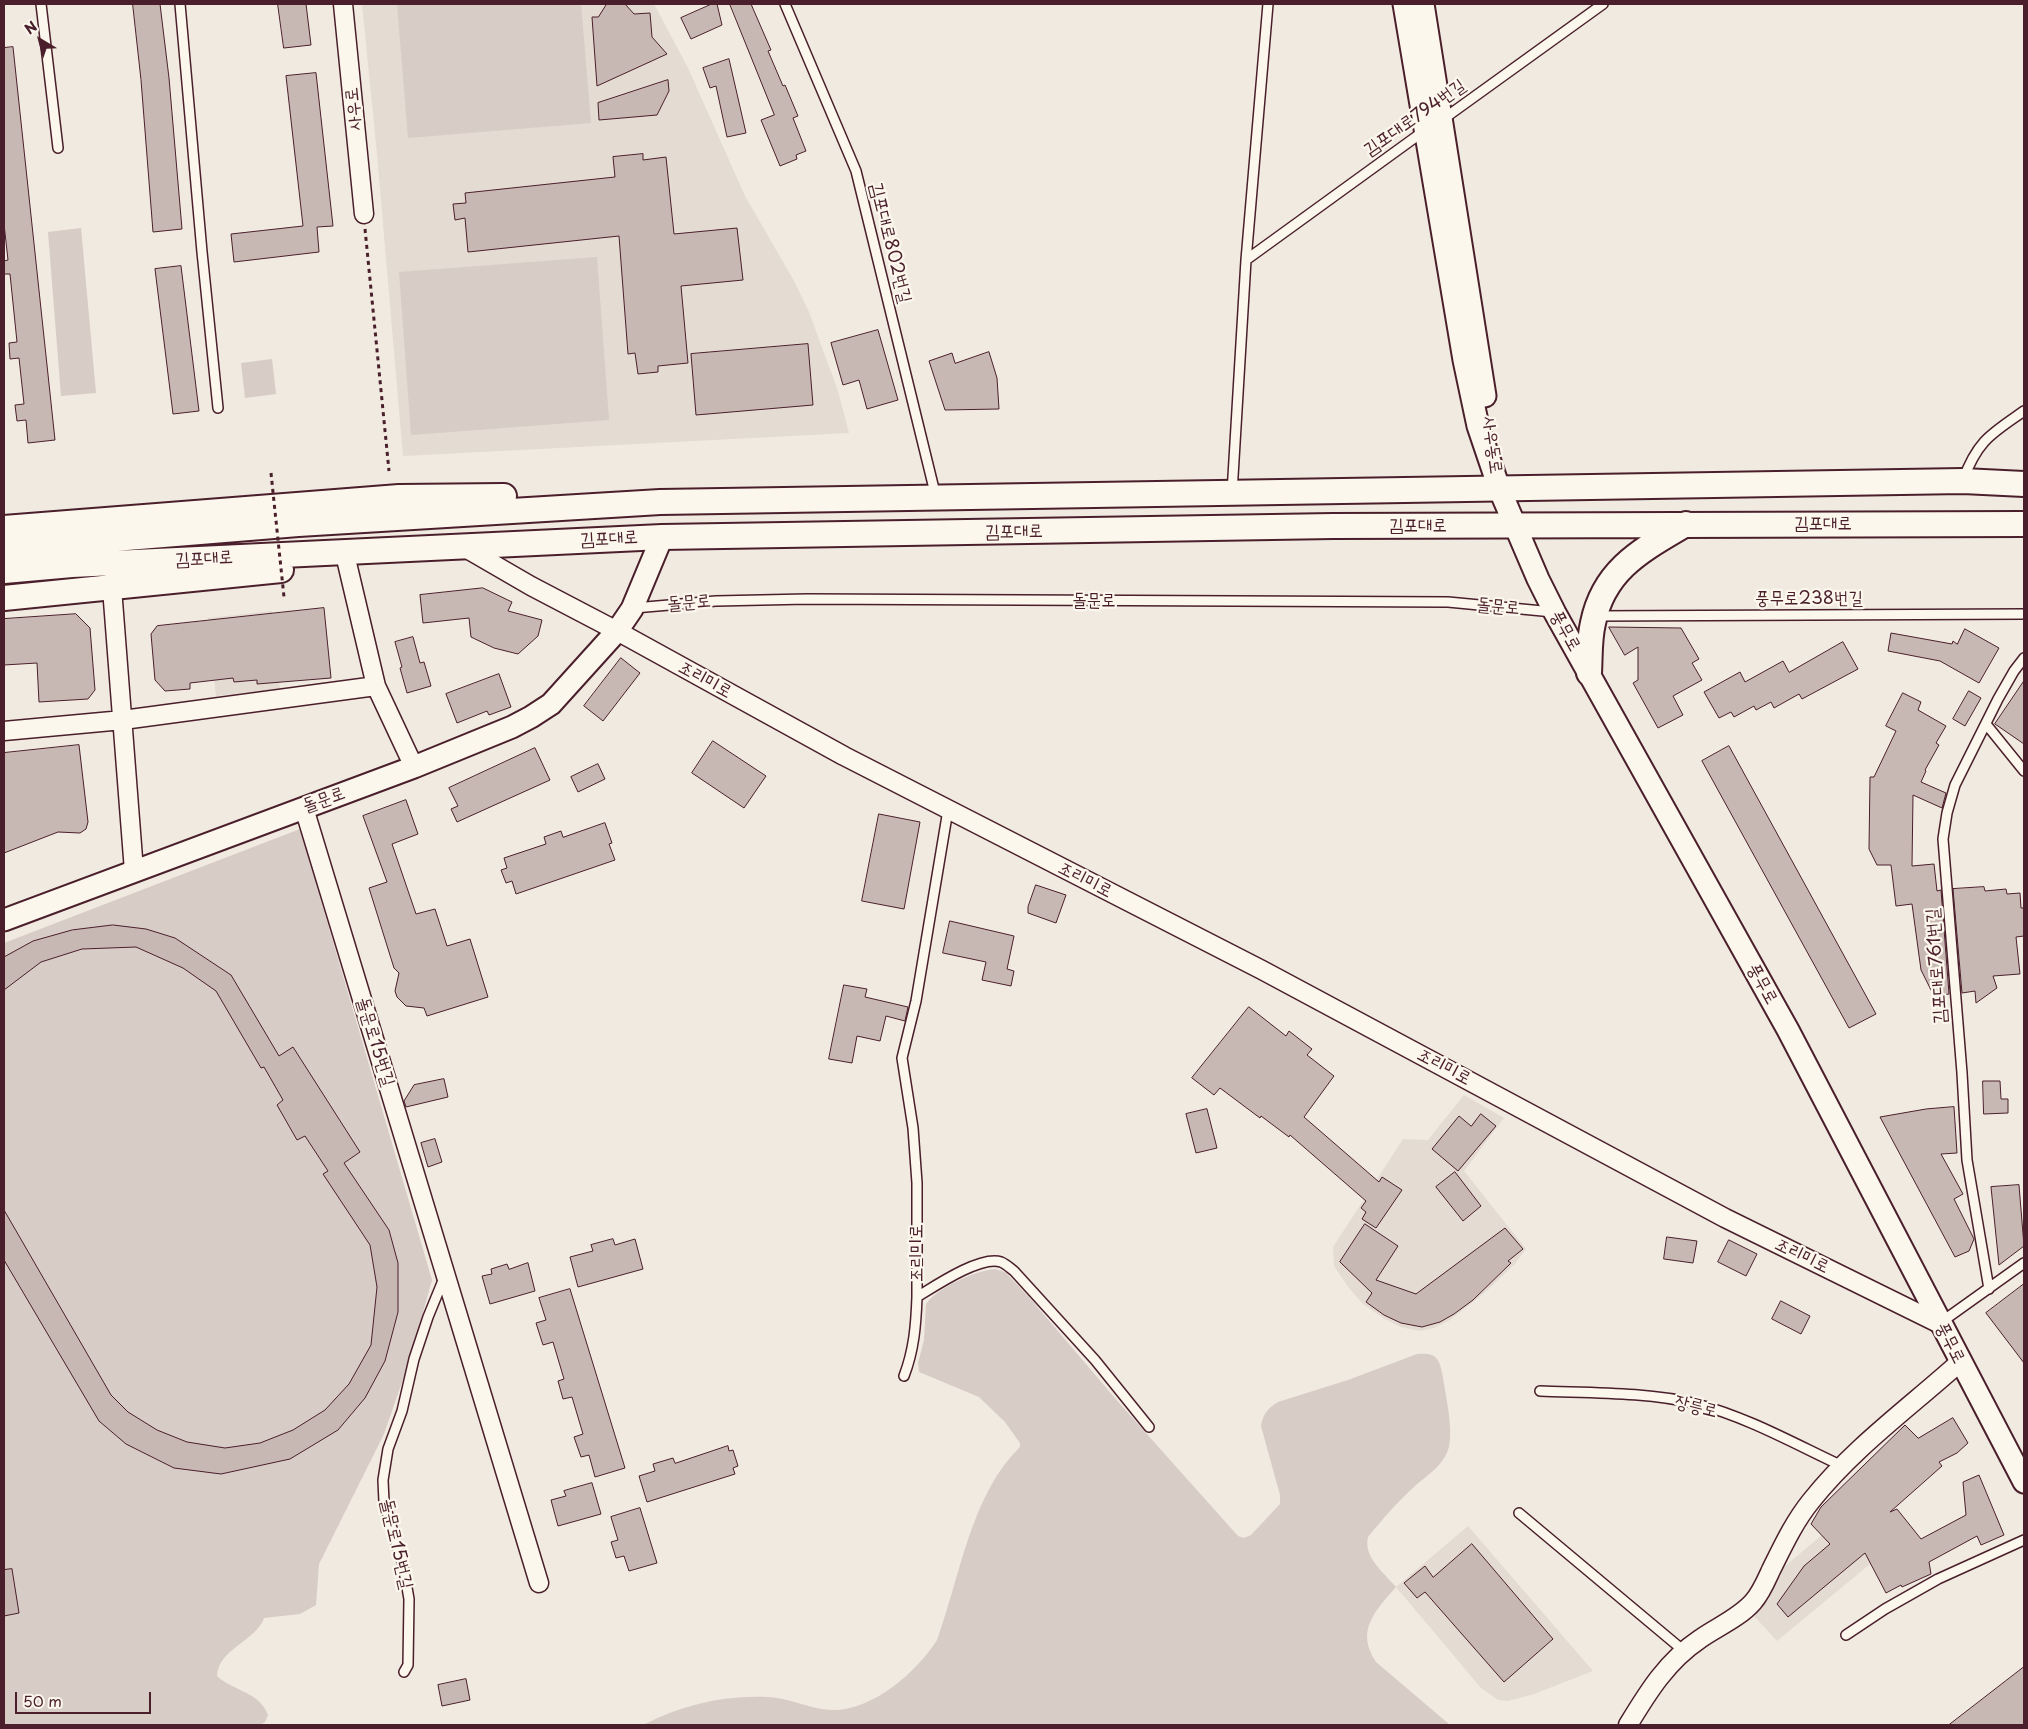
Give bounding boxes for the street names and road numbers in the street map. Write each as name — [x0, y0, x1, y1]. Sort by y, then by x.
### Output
street label: 김포대로794번길 — [1360, 75, 1470, 161]
street label: 사우로 — [341, 86, 367, 132]
street label: 김포대로802번길 — [865, 180, 915, 306]
street label: 사우동로 — [1477, 415, 1507, 475]
street label: 김포대로 — [1794, 513, 1852, 535]
street label: 김포대로 — [1389, 515, 1447, 537]
street label: 김포대로 — [985, 521, 1043, 543]
street label: 김포대로 — [580, 527, 638, 551]
street label: 김포대로 — [175, 547, 233, 571]
street label: 풍무로238번길 — [1755, 588, 1863, 610]
street label: 돌문로 — [666, 590, 712, 616]
street label: 돌문로 — [1072, 590, 1116, 612]
street label: 돌문로 — [1475, 594, 1521, 620]
street label: 풍무로 — [1545, 607, 1585, 655]
street label: 조리미로 — [674, 657, 736, 703]
street label: 돌문로 — [300, 782, 348, 818]
street label: 조리미로 — [1054, 857, 1116, 903]
street label: 김포대로761번길 — [1922, 907, 1952, 1025]
street label: 풍무로 — [1742, 960, 1782, 1008]
street label: 돌문로15번길 — [351, 995, 399, 1089]
street label: 조리미로 — [1413, 1044, 1475, 1090]
street label: 조리미로 — [906, 1224, 928, 1282]
street label: 조리미로 — [1771, 1234, 1833, 1278]
street label: 풍무로 — [1931, 1319, 1969, 1367]
street label: 장릉로 — [1672, 1391, 1720, 1423]
street label: 돌문로15번길 — [375, 1497, 417, 1591]

